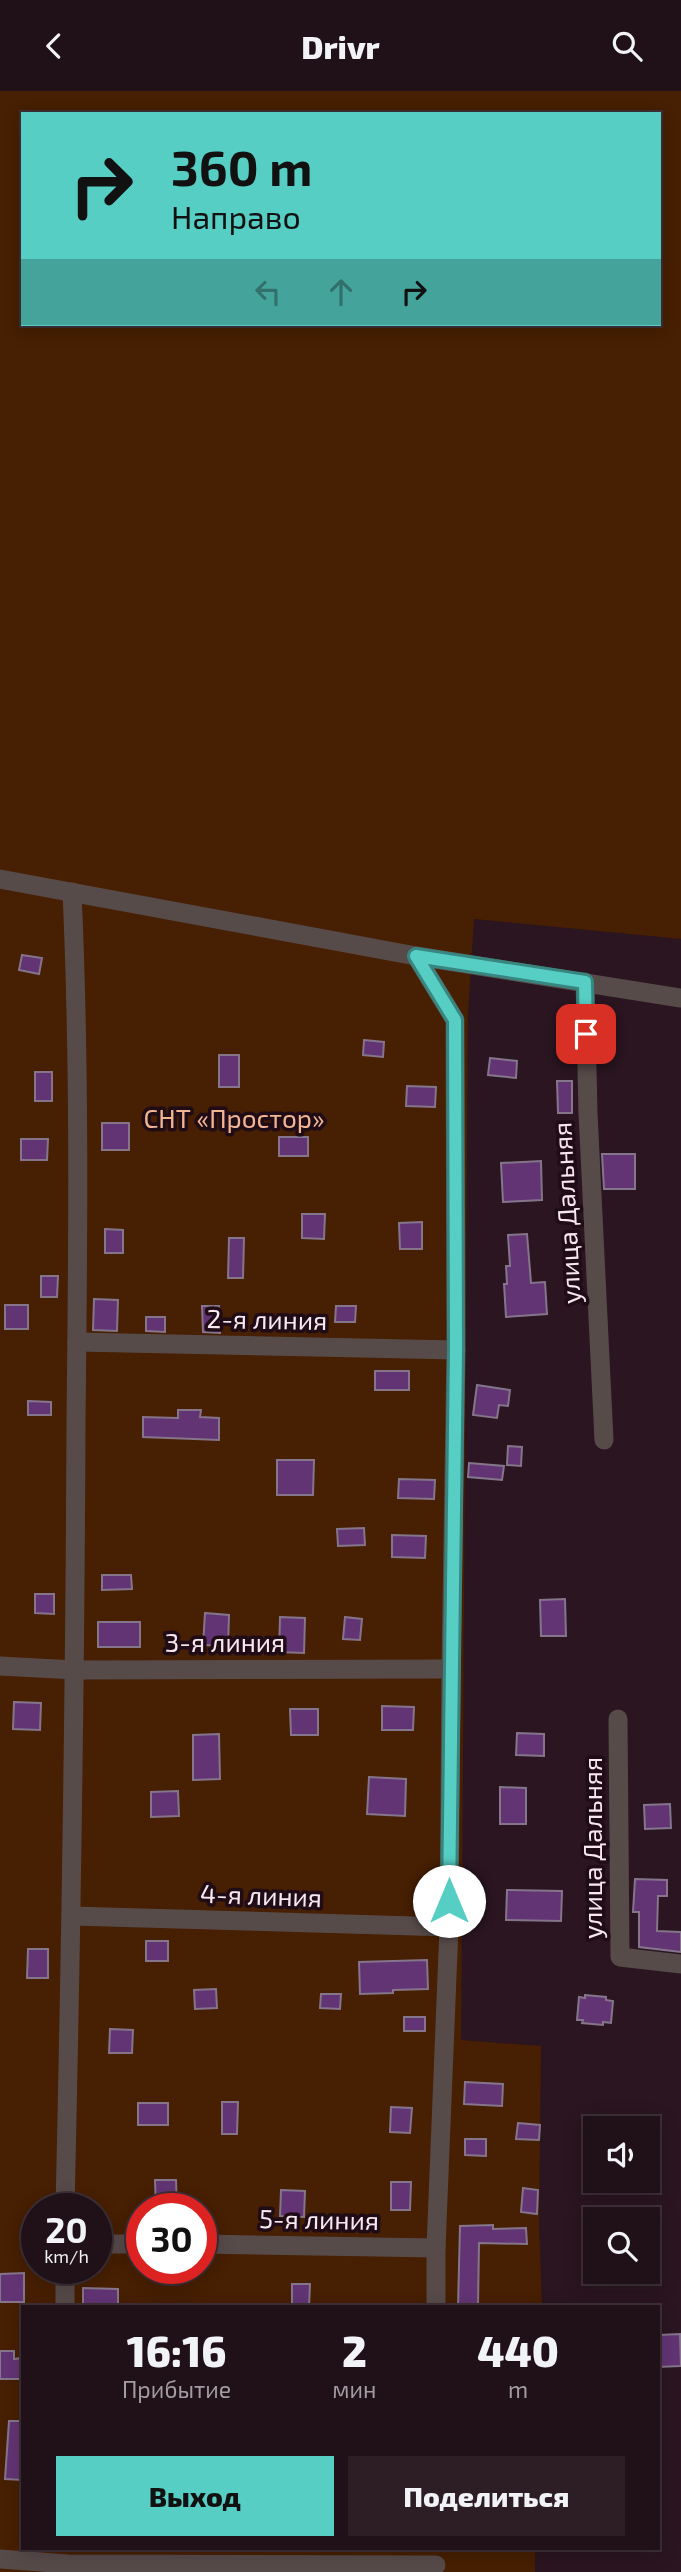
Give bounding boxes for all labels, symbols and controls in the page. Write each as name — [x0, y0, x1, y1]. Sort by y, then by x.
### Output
icon: back — [35, 27, 73, 65]
text: Drivr — [301, 27, 380, 65]
icon: search — [608, 27, 646, 65]
text: 360 m — [171, 137, 312, 196]
icon: right — [56, 140, 147, 231]
text: Направо — [171, 197, 301, 235]
icon: left — [249, 273, 287, 311]
icon: ahead — [322, 273, 360, 311]
icon: right — [395, 273, 433, 311]
pin — [556, 1004, 616, 1064]
icon: arrive — [567, 1015, 605, 1053]
park label: СНТ «Простор» — [143, 1102, 325, 1133]
street label: улица Дальняя — [545, 1121, 587, 1305]
street label: 2-я линия — [206, 1302, 328, 1335]
street label: 3-я линия — [165, 1626, 285, 1657]
street label: улица Дальняя — [576, 1757, 608, 1939]
position arrow — [412, 1864, 486, 1938]
street label: 4-я линия — [200, 1877, 323, 1912]
map controls — [583, 2116, 660, 2284]
button: sound — [583, 2116, 660, 2193]
speed limit sign: 30 — [126, 2193, 217, 2284]
street label: 5-я линия — [259, 2202, 379, 2235]
button: search — [583, 2207, 660, 2284]
text: 20 — [45, 2208, 88, 2250]
text: km/h — [44, 2245, 89, 2267]
text: 16:16 — [127, 2325, 226, 2375]
text: 2 — [342, 2325, 367, 2375]
text: 440 — [477, 2325, 559, 2375]
text: Прибытие — [122, 2375, 231, 2403]
text: мин — [332, 2375, 376, 2403]
text: m — [508, 2375, 528, 2403]
button: Выход — [56, 2456, 334, 2536]
button: Поделиться — [348, 2456, 625, 2536]

